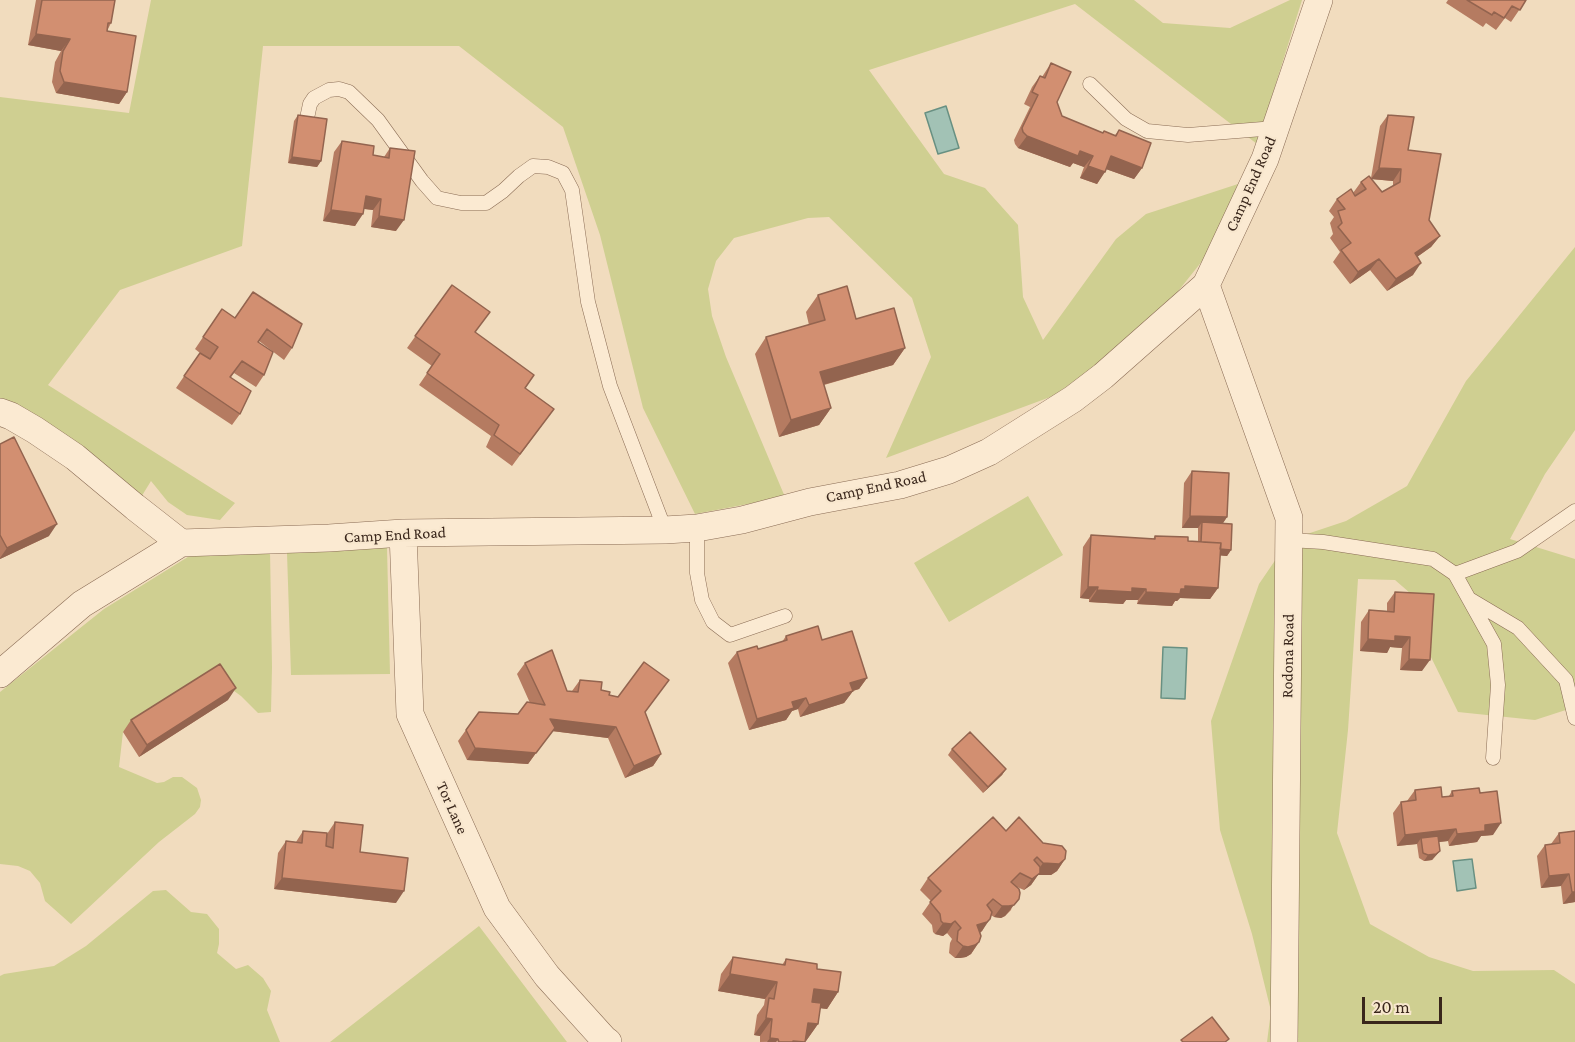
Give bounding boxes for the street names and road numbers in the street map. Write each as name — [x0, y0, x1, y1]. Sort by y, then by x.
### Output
street label: Camp End Road — [1221, 133, 1281, 235]
street label: Camp End Road — [824, 467, 928, 507]
street label: Camp End Road — [343, 523, 447, 547]
street label: Rodona Road — [1278, 614, 1298, 698]
street label: Tor Lane — [432, 779, 472, 837]

